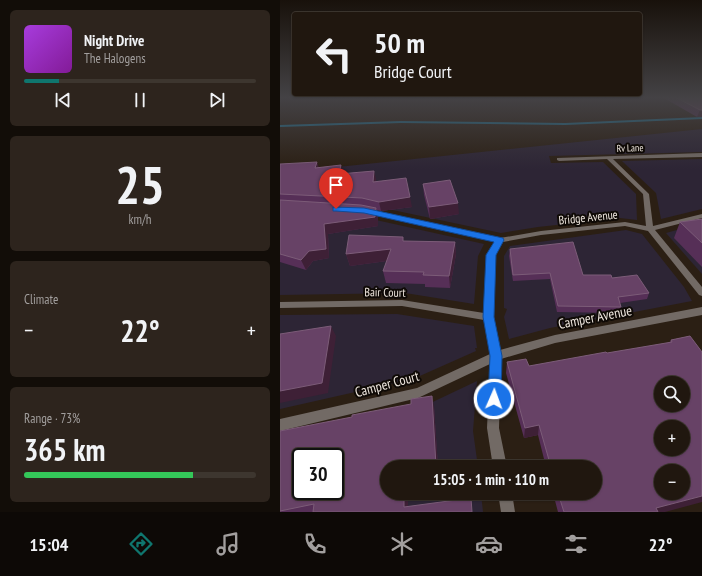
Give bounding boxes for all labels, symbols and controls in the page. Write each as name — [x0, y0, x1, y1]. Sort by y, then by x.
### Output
text: 50 m — [374, 24, 425, 61]
icon: left — [308, 28, 360, 80]
text: Night Drive — [84, 31, 144, 50]
text: The Halogens — [84, 50, 146, 67]
text: Bridge Court — [374, 60, 452, 83]
icon: previous — [52, 89, 74, 111]
icon: pause — [129, 89, 151, 111]
icon: next — [206, 89, 228, 111]
street label: Rv Lane — [616, 141, 644, 155]
text: 25 — [115, 151, 165, 218]
pin — [319, 168, 353, 209]
icon: arrive — [325, 174, 347, 196]
street label: Bridge Avenue — [558, 206, 618, 228]
text: km/h — [128, 211, 152, 228]
street label: Bair Court — [364, 284, 406, 300]
text: Climate — [24, 291, 58, 308]
street label: Camper Avenue — [557, 301, 634, 333]
text: 22° — [120, 311, 160, 350]
text: − — [24, 316, 33, 344]
text: + — [247, 316, 256, 344]
street label: Camper Court — [353, 367, 421, 401]
map controls — [654, 376, 690, 500]
button: search — [654, 376, 690, 412]
position arrow — [473, 378, 515, 420]
text: Range · 73% — [24, 410, 80, 427]
button: + — [654, 420, 690, 456]
text: 365 km — [24, 430, 105, 469]
speed limit sign: 30 — [292, 448, 344, 500]
button: − — [654, 464, 690, 500]
text: 15:05 · 1 min · 110 m — [433, 470, 549, 489]
icon: directions — [127, 530, 155, 558]
icon: music — [214, 530, 242, 558]
icon: phone — [301, 530, 329, 558]
icon: climate — [388, 530, 416, 558]
icon: car — [475, 530, 503, 558]
icon: filters — [562, 530, 590, 558]
text: 15:04 — [29, 533, 68, 556]
text: 22° — [649, 533, 673, 556]

